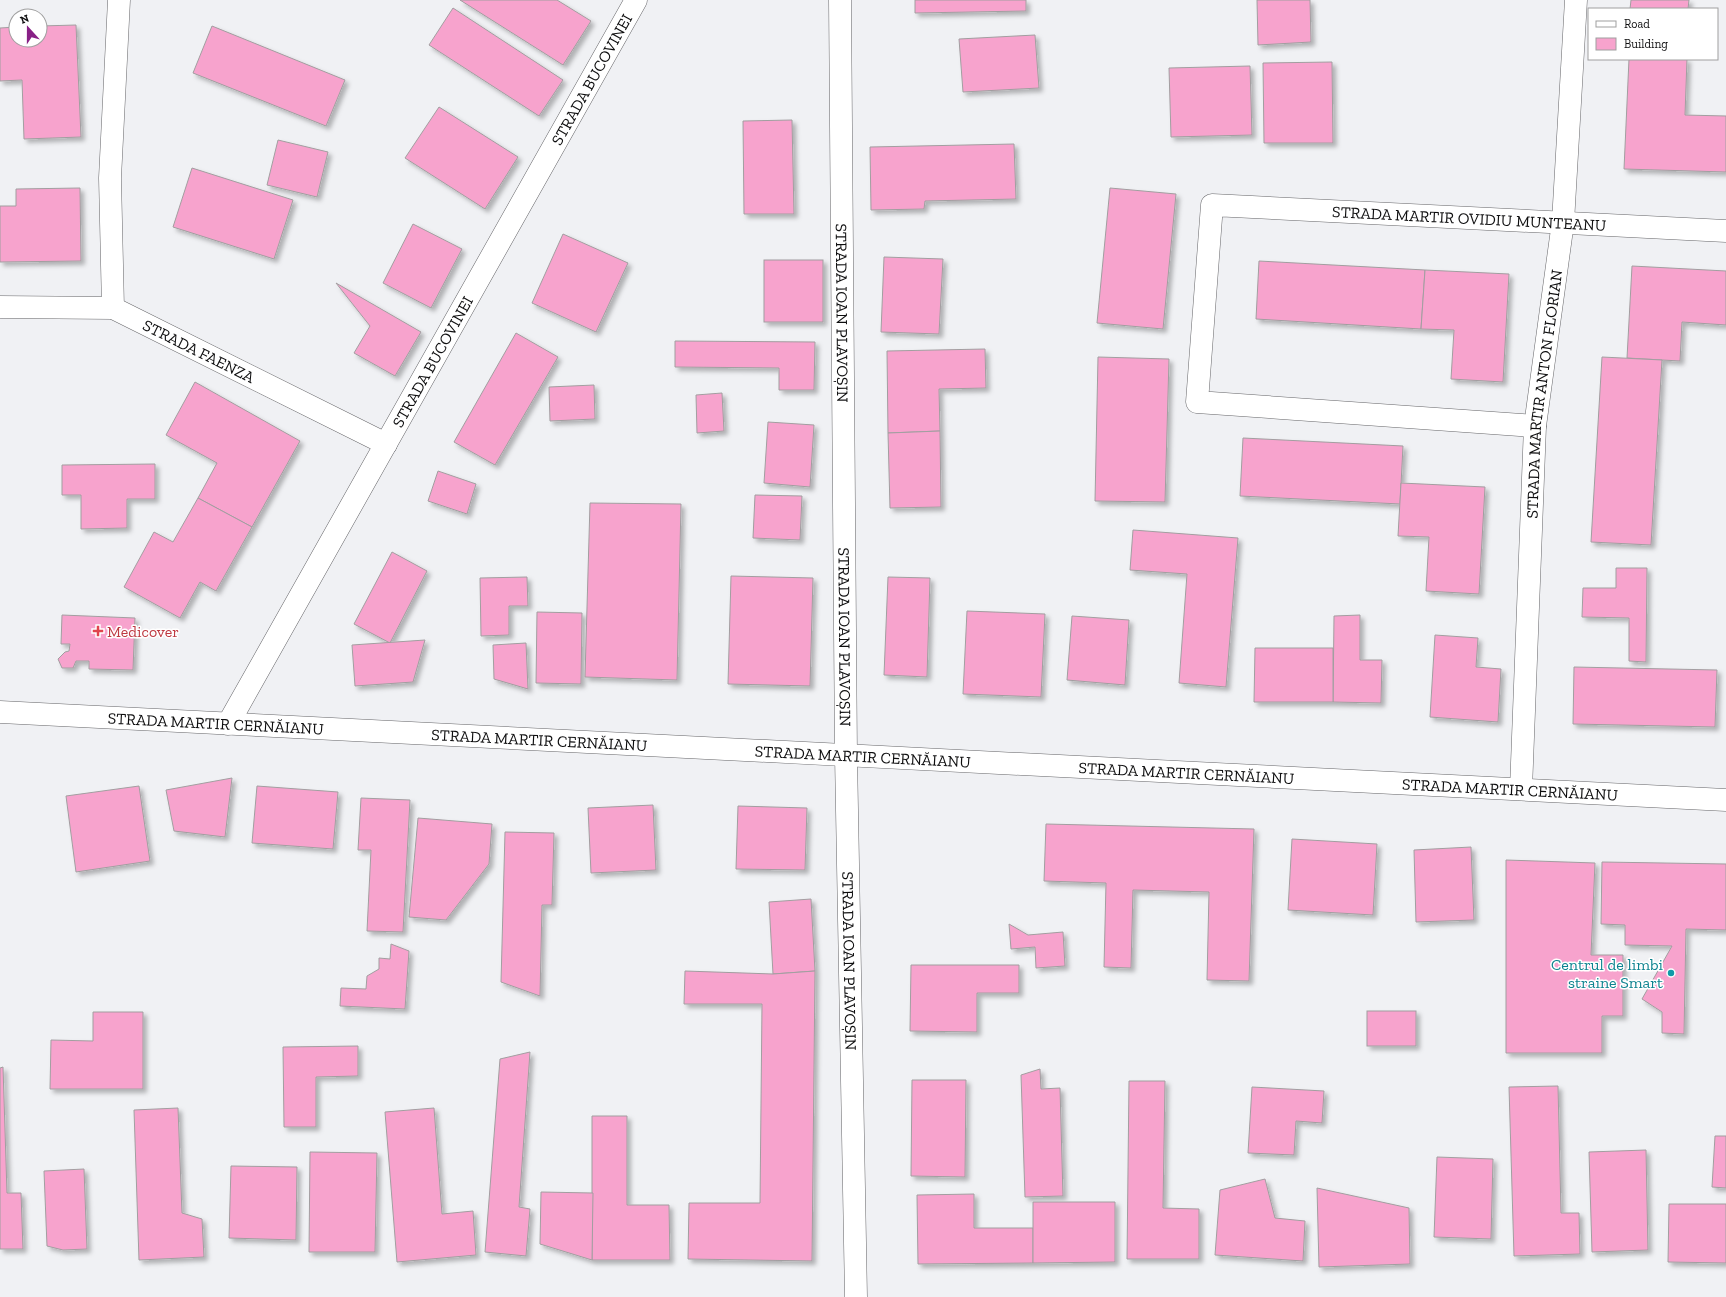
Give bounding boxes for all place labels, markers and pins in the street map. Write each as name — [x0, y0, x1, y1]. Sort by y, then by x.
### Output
place label: Medicover — [107, 622, 179, 641]
marker: Medicover — [92, 625, 104, 637]
place label: Centrul de limbi straine Smart — [1551, 955, 1664, 992]
marker: Centrul de limbi straine Smart — [1666, 968, 1676, 978]

